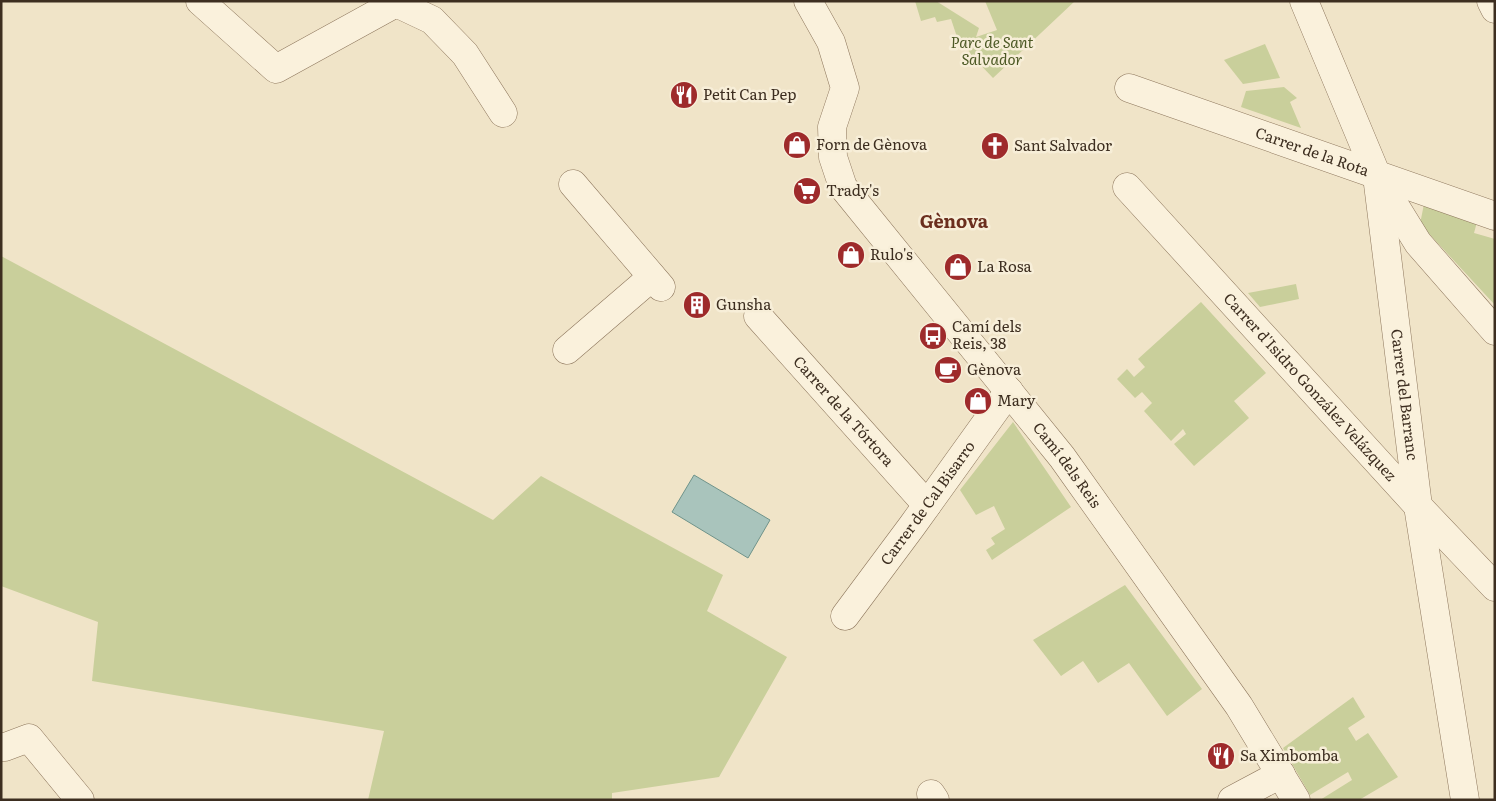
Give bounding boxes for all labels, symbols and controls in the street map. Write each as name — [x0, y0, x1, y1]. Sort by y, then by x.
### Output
park label: Parc de Sant Salvador — [951, 30, 1033, 70]
restaurant icon: Petit Can Pep — [669, 80, 699, 110]
place label: Petit Can Pep — [703, 82, 796, 105]
street label: Carrer de la Rota — [1253, 120, 1373, 181]
shop icon: Forn de Gènova — [782, 130, 812, 160]
church icon: Sant Salvador — [980, 131, 1010, 161]
place label: Forn de Gènova — [816, 132, 928, 155]
place label: Sant Salvador — [1014, 133, 1112, 156]
supermarket icon: Trady's — [792, 176, 822, 206]
place label: Trady's — [826, 178, 879, 201]
district label: Gènova — [920, 207, 989, 234]
shop icon: Rulo's — [836, 240, 866, 270]
place label: Rulo's — [870, 242, 913, 265]
shop icon: La Rosa — [943, 252, 973, 282]
place label: La Rosa — [977, 254, 1032, 277]
street label: Carrer d'Isidro González Velázquez — [1219, 287, 1403, 485]
building icon: Gunsha — [682, 290, 712, 320]
place label: Gunsha — [716, 292, 772, 315]
place label: Camí dels Reis, 38 — [952, 314, 1021, 354]
bus stop icon: Camí dels Reis, 38 — [918, 321, 948, 351]
street label: Carrer del Barranc — [1386, 328, 1425, 462]
street label: Carrer de la Tórtora — [789, 350, 901, 472]
cafe icon: Gènova — [933, 355, 963, 385]
place label: Gènova — [967, 357, 1022, 380]
shop icon: Mary — [963, 386, 993, 416]
place label: Mary — [997, 388, 1036, 411]
street label: Camí dels Reis — [1028, 416, 1108, 512]
street label: Carrer de Cal Bisarro — [874, 435, 980, 569]
restaurant icon: Sa Ximbomba — [1206, 741, 1236, 771]
place label: Sa Ximbomba — [1240, 743, 1340, 766]

